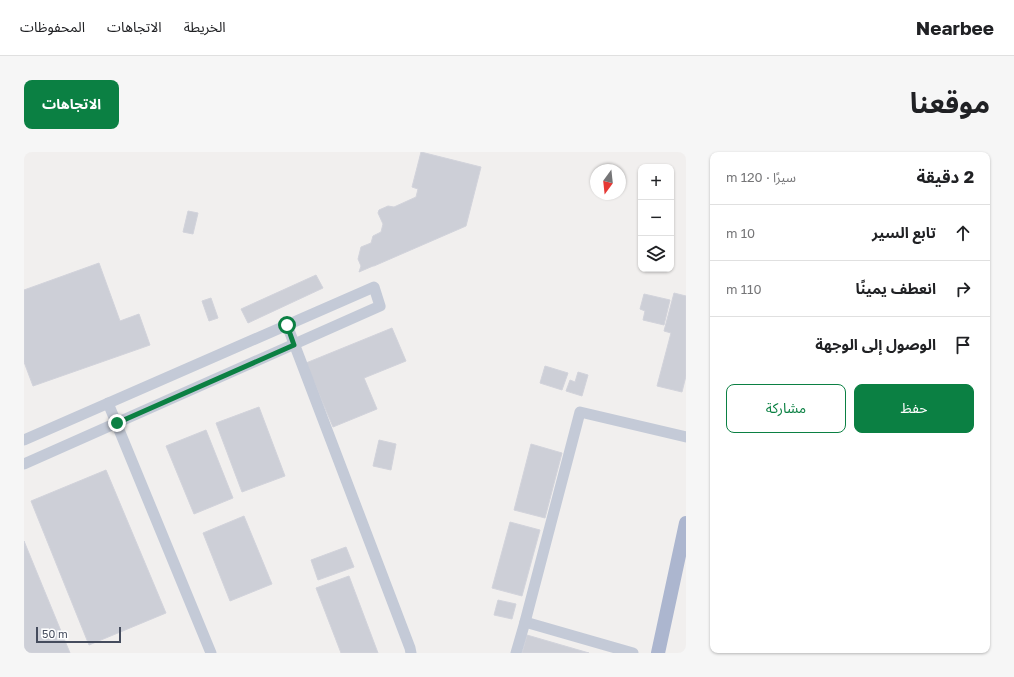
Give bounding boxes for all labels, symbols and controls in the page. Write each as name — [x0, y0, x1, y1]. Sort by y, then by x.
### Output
text: Nearbee — [916, 16, 994, 39]
text: المحفوظات — [20, 18, 85, 35]
text: الاتجاهات — [107, 18, 162, 35]
text: الخريطة — [184, 18, 226, 35]
button: الاتجاهات — [24, 80, 119, 129]
text: موقعنا — [910, 86, 990, 119]
north arrow — [590, 164, 626, 200]
map controls — [638, 164, 674, 272]
button: + — [638, 164, 674, 200]
text: 2 دقيقة — [917, 166, 974, 187]
text: سيرًا · 120 m — [726, 169, 796, 185]
button: − — [638, 200, 674, 236]
icon: ahead — [952, 222, 974, 244]
text: تابع السير — [872, 223, 936, 241]
text: 10 m — [726, 225, 755, 241]
button: layers — [638, 236, 674, 272]
icon: right — [952, 278, 974, 300]
text: انعطف يمينًا — [856, 279, 936, 297]
text: 110 m — [726, 281, 761, 297]
route start — [278, 316, 296, 334]
icon: arrive — [952, 334, 974, 356]
text: الوصول إلى الوجهة — [815, 335, 936, 353]
button: مشاركة — [726, 384, 846, 433]
button: حفظ — [854, 384, 974, 433]
route end — [108, 414, 126, 432]
scale bar — [36, 625, 121, 644]
text: 50 m — [42, 627, 68, 640]

